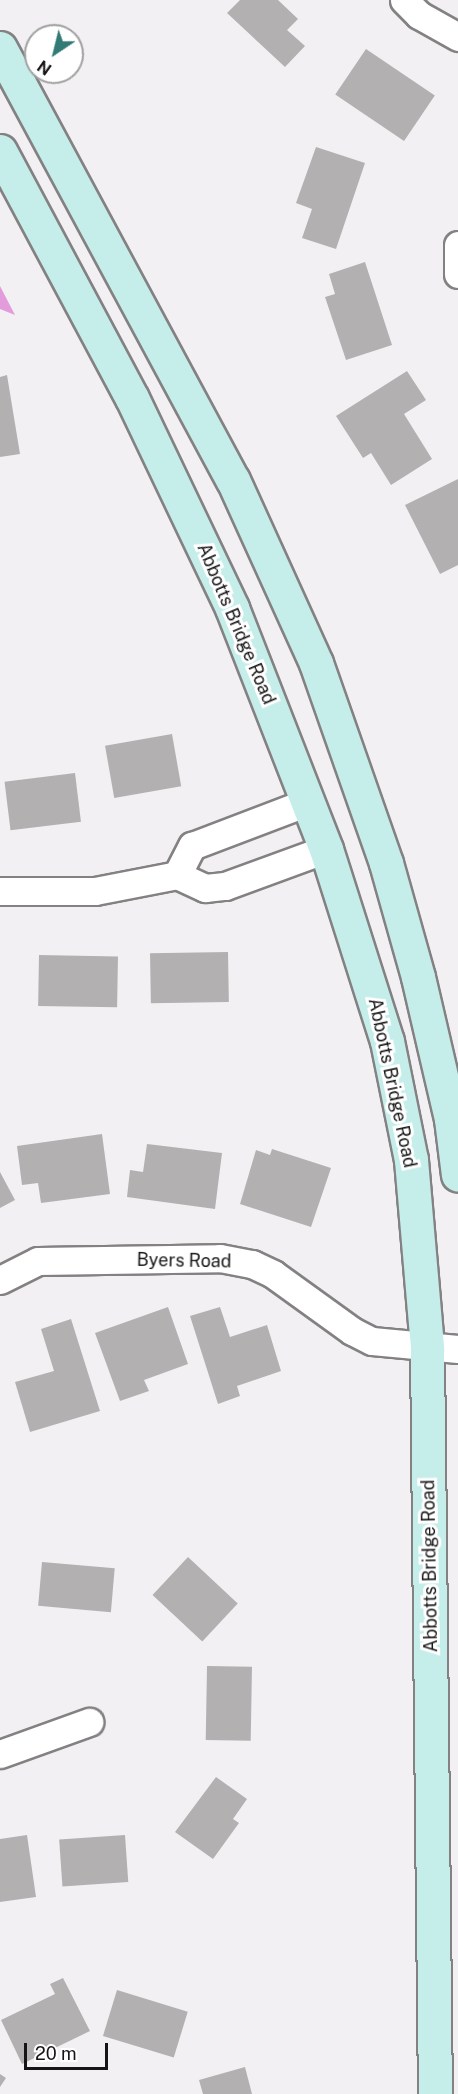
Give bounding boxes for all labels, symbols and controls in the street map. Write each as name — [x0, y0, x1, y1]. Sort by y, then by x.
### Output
north arrow — [24, 24, 84, 84]
text: N — [34, 56, 55, 79]
street label: Abbotts Bridge Road — [192, 540, 280, 708]
street label: Abbotts Bridge Road — [363, 996, 421, 1170]
street label: Byers Road — [136, 1249, 232, 1273]
street label: Abbotts Bridge Road — [418, 1479, 442, 1653]
scale bar — [27, 2031, 111, 2069]
text: 20 m — [35, 2043, 77, 2064]

